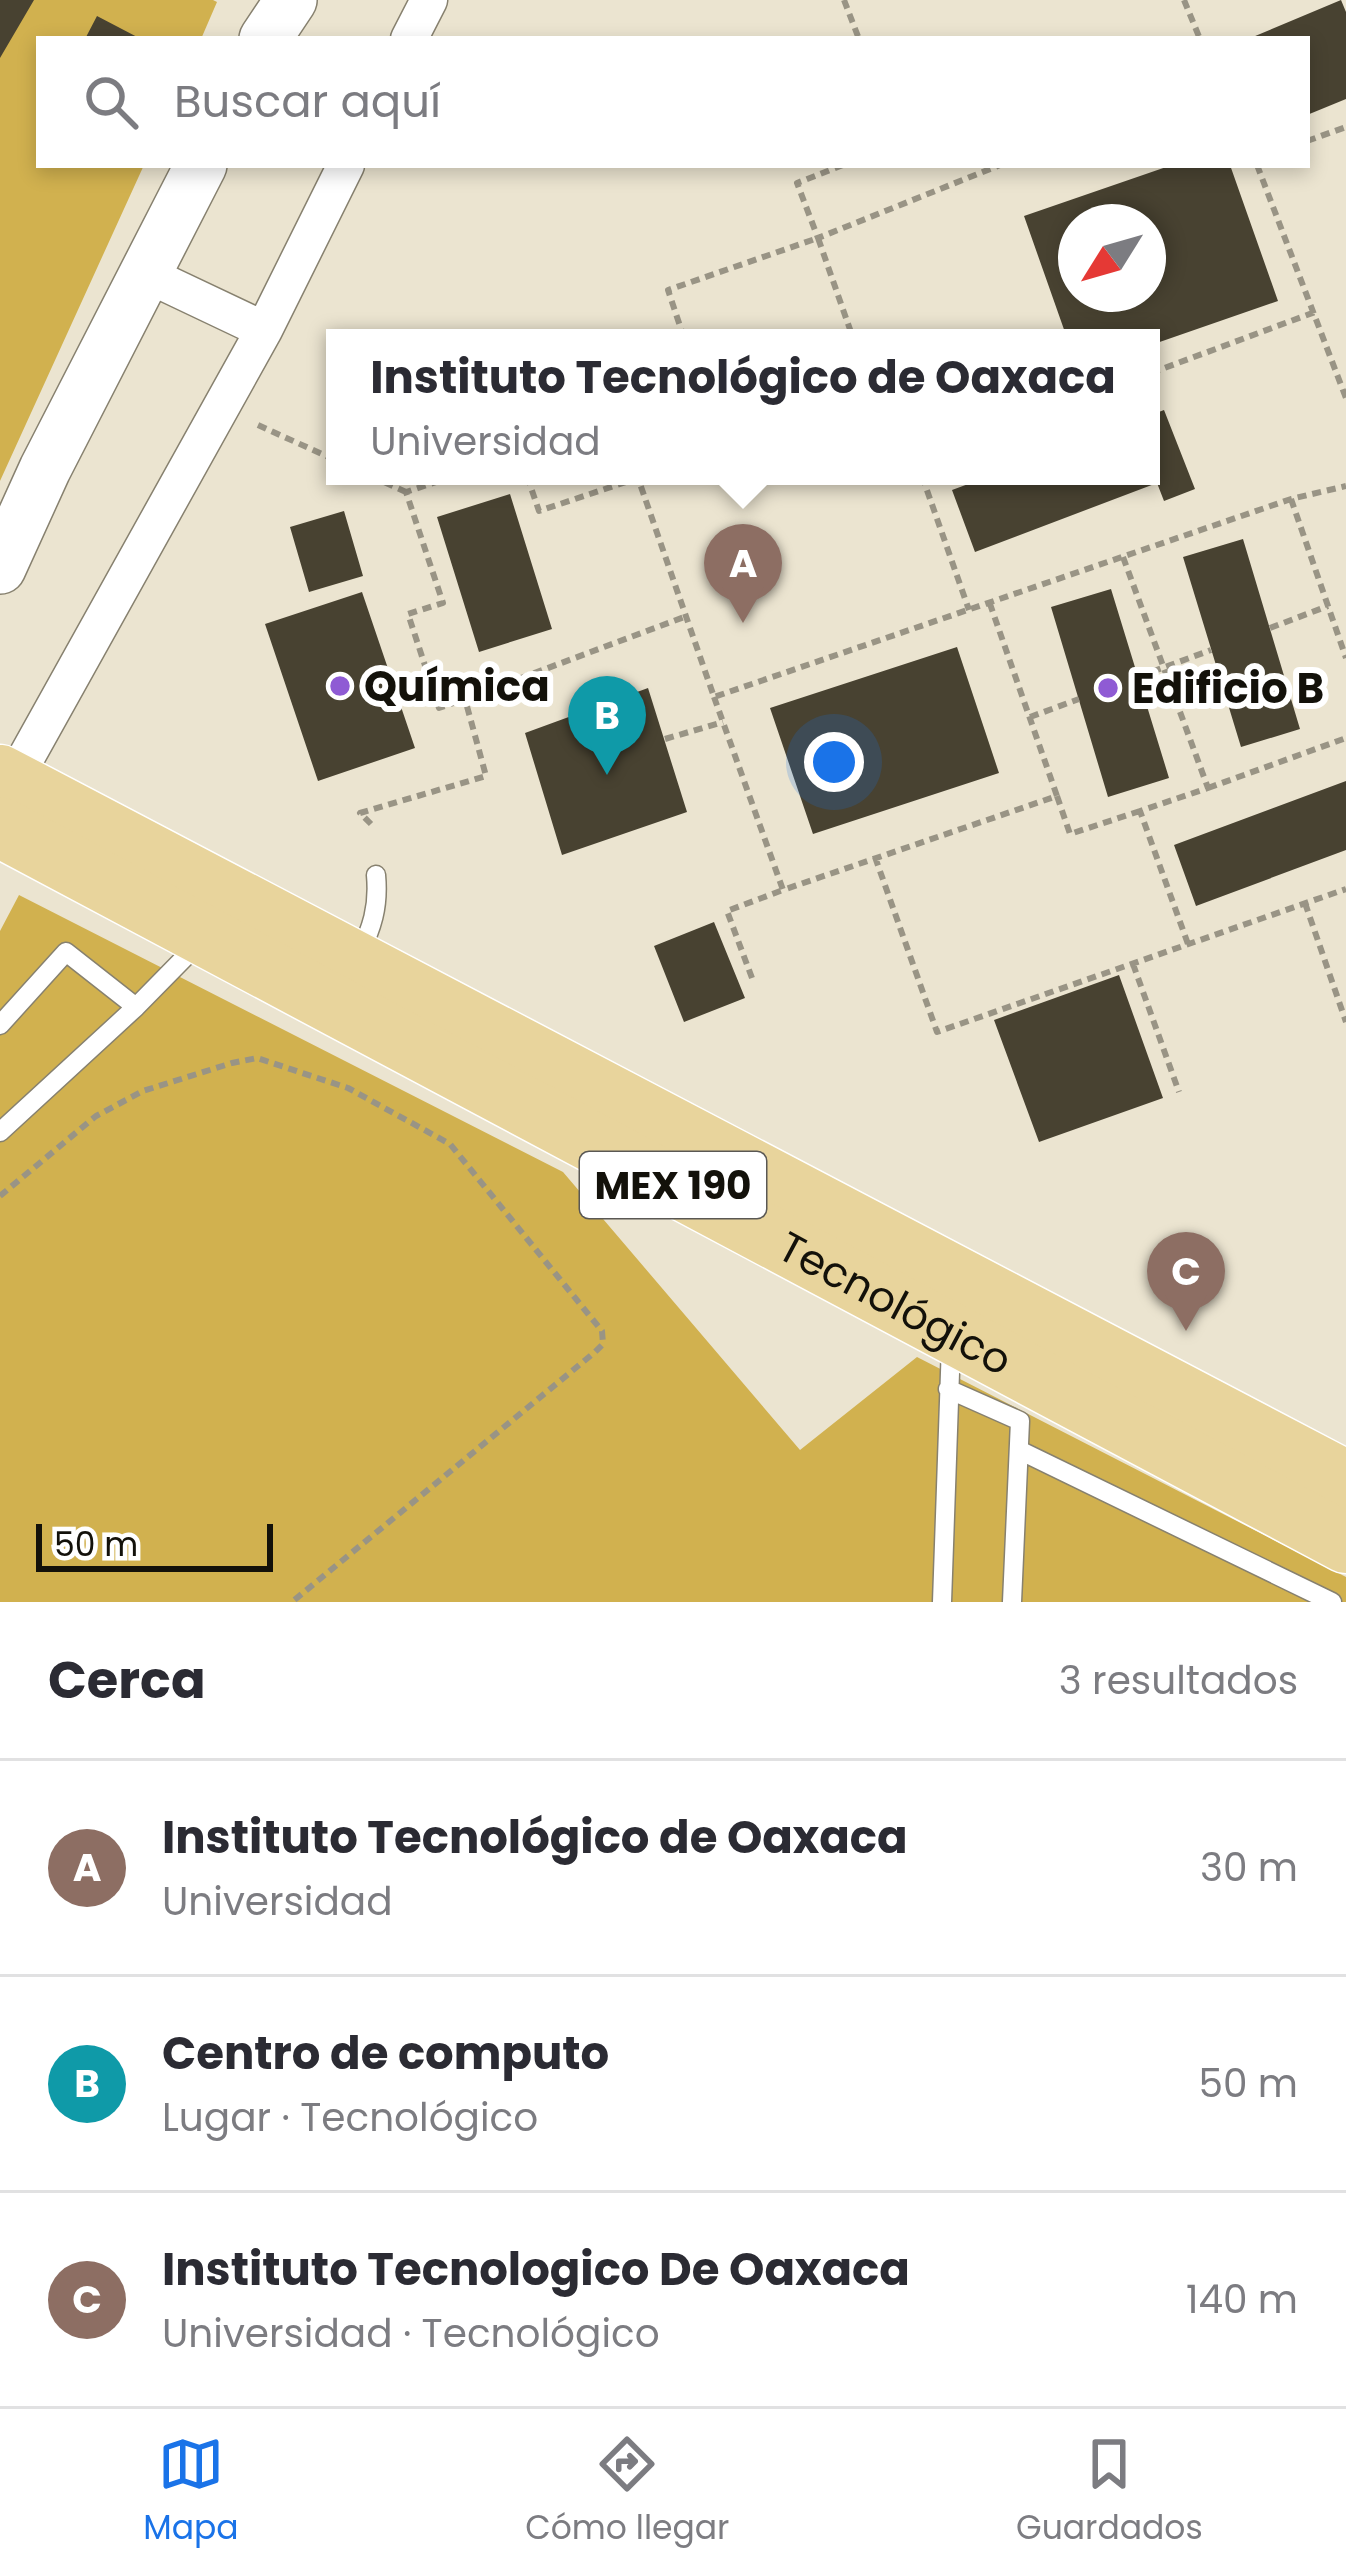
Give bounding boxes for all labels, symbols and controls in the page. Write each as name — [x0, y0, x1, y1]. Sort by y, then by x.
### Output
search box — [36, 36, 1310, 168]
icon: search — [78, 69, 144, 135]
text: Buscar aquí — [174, 70, 441, 133]
north arrow — [1058, 204, 1166, 312]
popup — [326, 329, 1160, 485]
text: Instituto Tecnológico de Oaxaca — [370, 346, 1116, 409]
text: Universidad — [370, 414, 601, 469]
pin: A — [704, 524, 782, 623]
place label: Química — [364, 657, 550, 716]
place label: Edificio B — [1132, 659, 1324, 718]
marker: Química — [327, 673, 353, 699]
marker: Edificio B — [1095, 675, 1121, 701]
pin: B — [568, 676, 646, 775]
your location — [804, 732, 864, 792]
road number: MEX 190 — [580, 1152, 766, 1218]
street label: Tecnológico — [768, 1217, 1022, 1390]
pin: C — [1147, 1232, 1225, 1331]
scale bar — [36, 1518, 273, 1571]
text: 50 m — [54, 1521, 138, 1568]
text: Cerca — [48, 1644, 206, 1716]
text: 3 resultados — [1059, 1653, 1298, 1708]
text: Instituto Tecnológico de Oaxaca — [162, 1806, 908, 1869]
text: A — [73, 1840, 101, 1895]
text: 30 m — [1200, 1840, 1298, 1895]
text: Universidad — [162, 1874, 393, 1929]
text: Centro de computo — [162, 2022, 609, 2085]
text: B — [74, 2056, 100, 2111]
text: 50 m — [1198, 2056, 1298, 2111]
text: Lugar · Tecnológico — [162, 2090, 538, 2145]
text: Instituto Tecnologico De Oaxaca — [162, 2238, 910, 2301]
text: C — [72, 2272, 102, 2327]
text: 140 m — [1186, 2272, 1298, 2327]
text: Universidad · Tecnológico — [162, 2306, 660, 2361]
tab: Mapa — [143, 2431, 239, 2553]
tab: Cómo llegar — [525, 2431, 729, 2553]
tab: Guardados — [1016, 2431, 1203, 2553]

